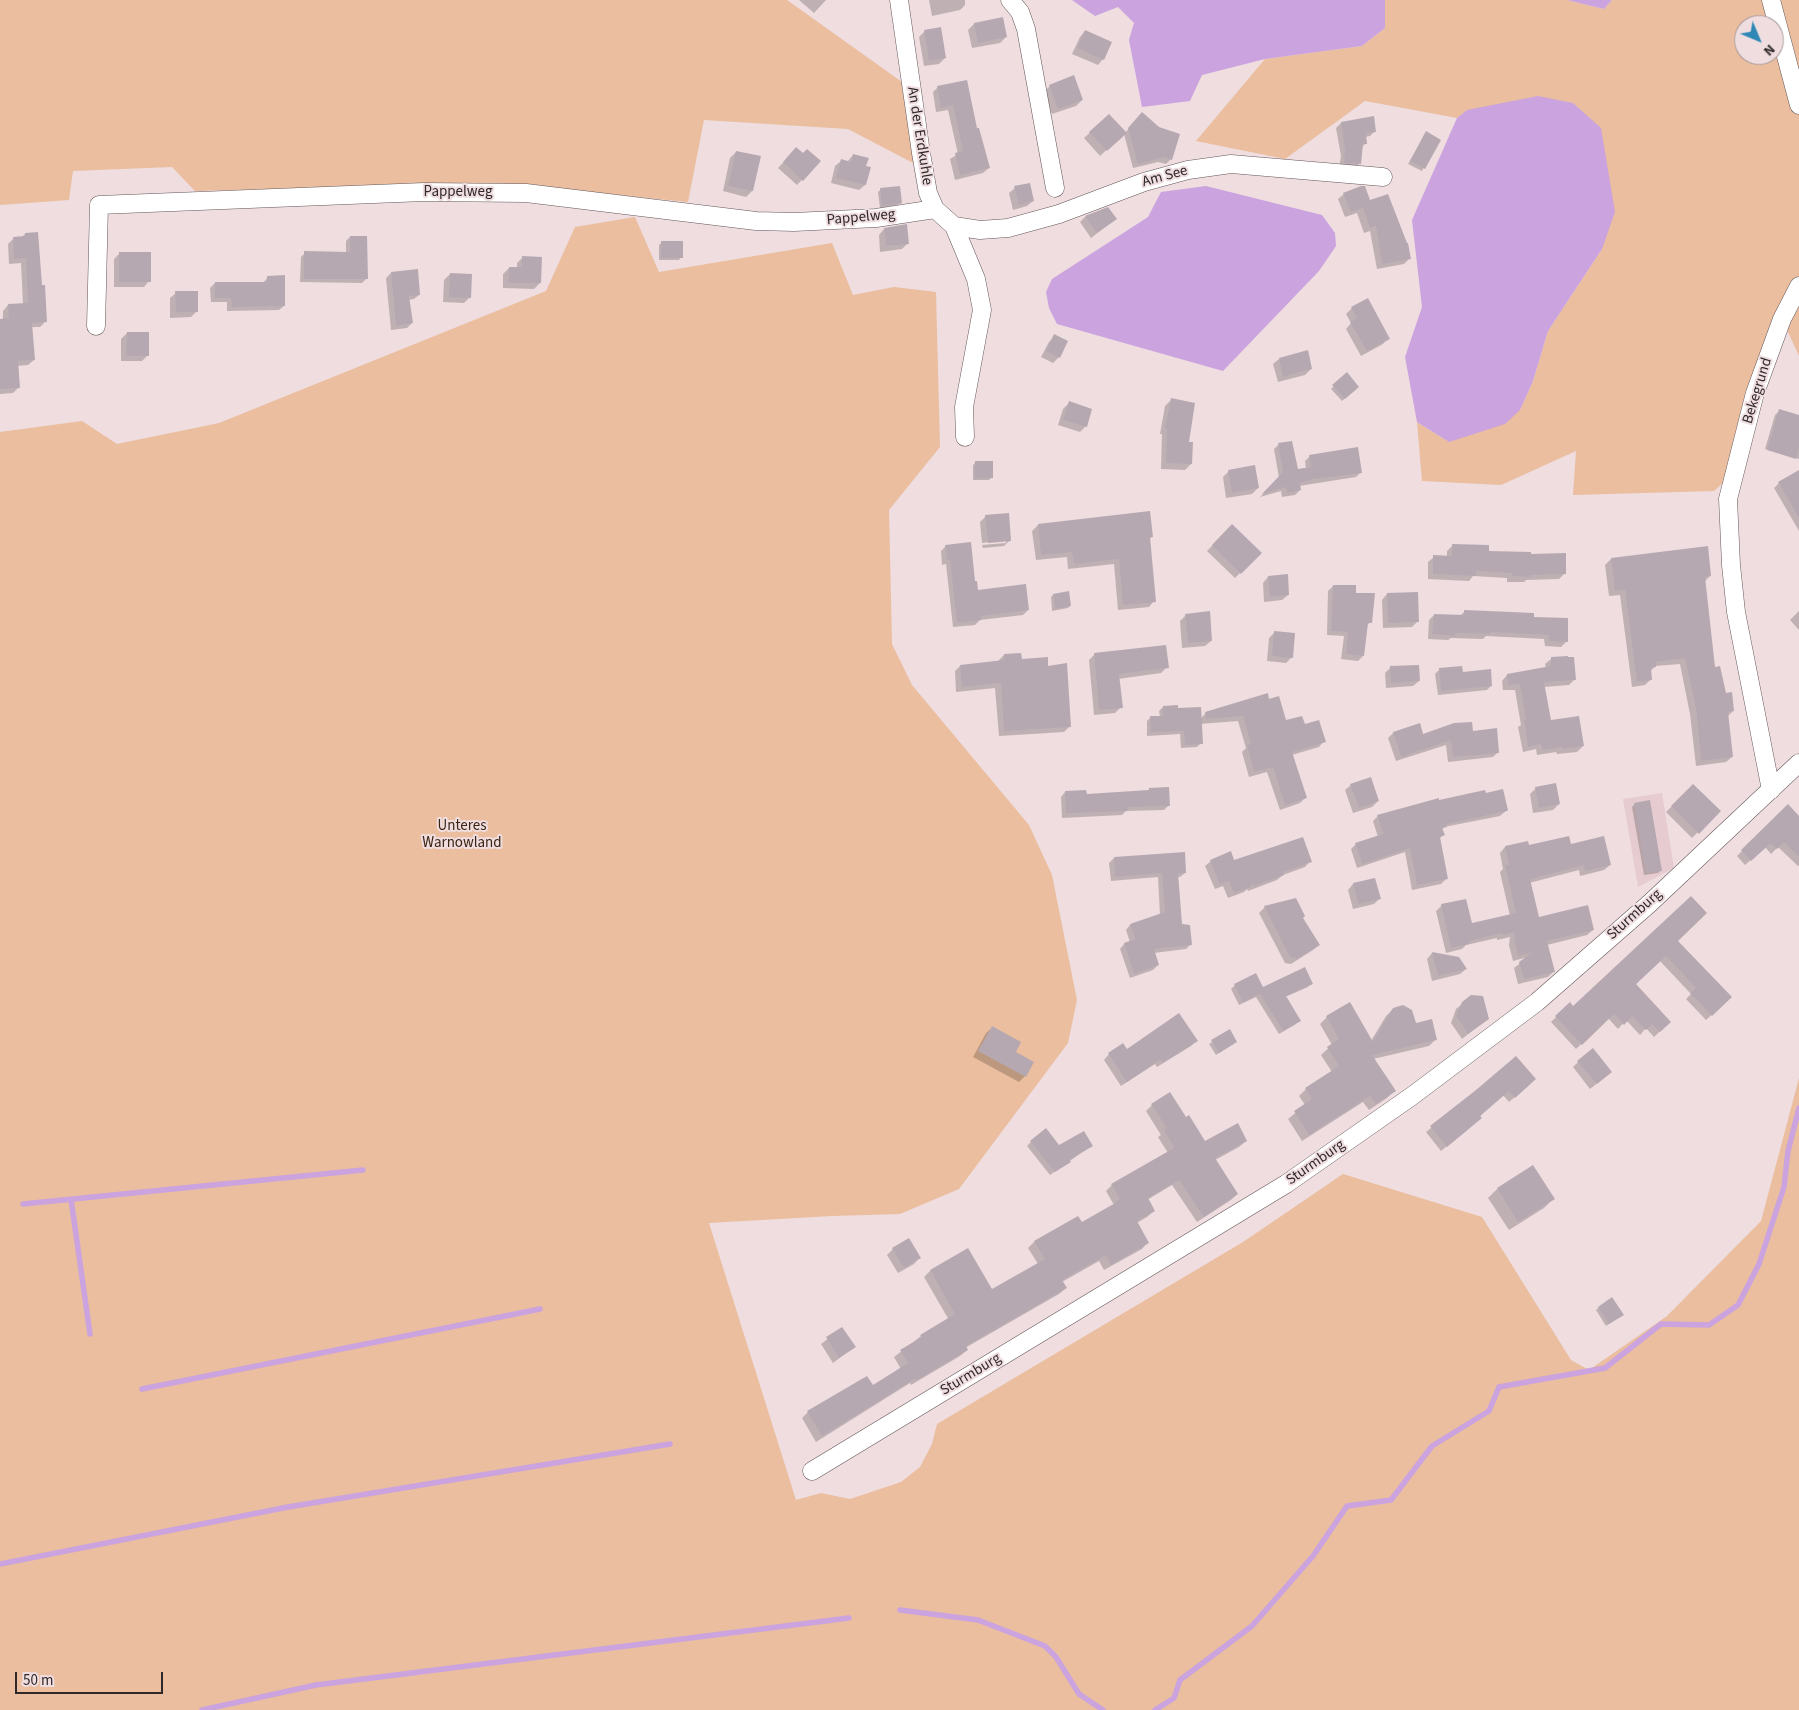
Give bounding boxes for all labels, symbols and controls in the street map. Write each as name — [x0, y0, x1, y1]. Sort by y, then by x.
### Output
north arrow — [1734, 15, 1784, 65]
text: N — [1759, 40, 1779, 60]
street label: An der Erdkuhle — [902, 85, 936, 187]
street label: Am See — [1140, 162, 1190, 192]
street label: Pappelweg — [424, 184, 492, 202]
street label: Pappelweg — [826, 206, 896, 230]
street label: Bekegrund — [1739, 356, 1777, 426]
park label: Unteres Warnowland — [422, 818, 502, 853]
street label: Sturmburg — [1604, 886, 1666, 944]
street label: Sturmburg — [1283, 1136, 1349, 1190]
street label: Sturmburg — [937, 1350, 1005, 1400]
scale bar — [18, 1662, 165, 1694]
text: 50 m — [23, 1670, 53, 1691]

